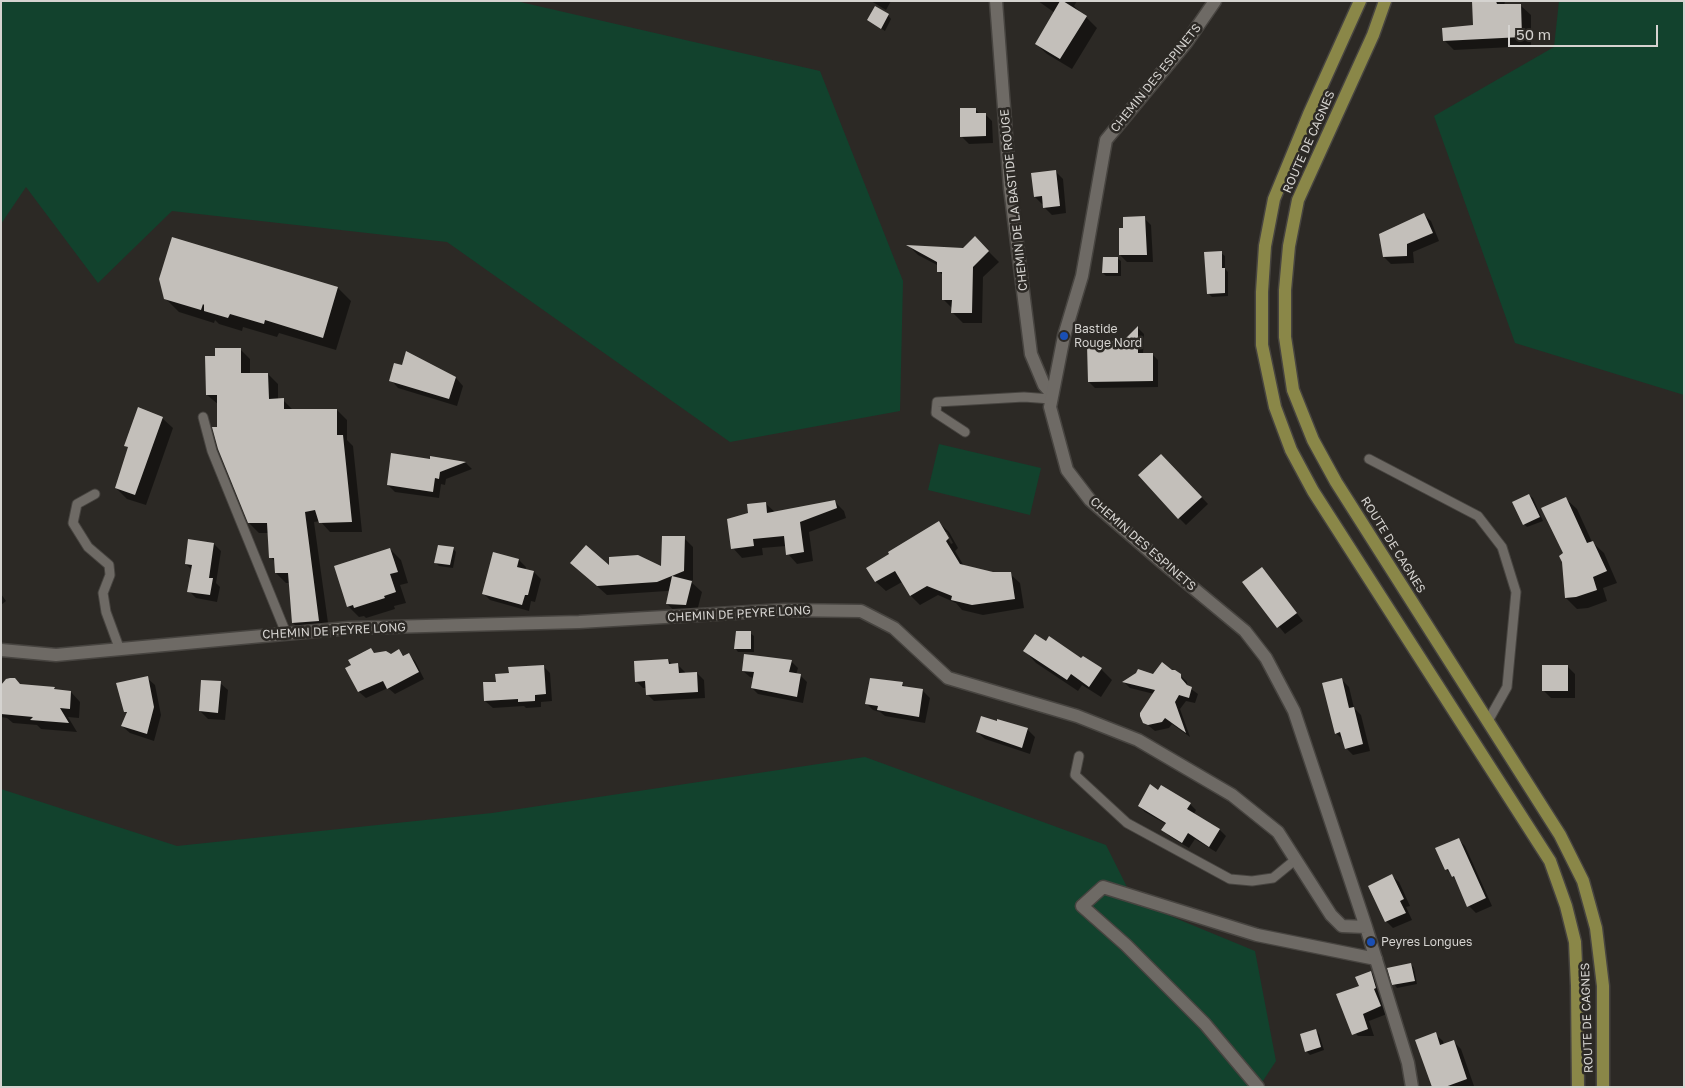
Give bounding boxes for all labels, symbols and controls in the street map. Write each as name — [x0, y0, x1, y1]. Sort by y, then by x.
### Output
scale bar — [1510, 15, 1660, 47]
street label: CHEMIN DES ESPINETS — [1108, 21, 1204, 135]
text: 50 m — [1516, 25, 1551, 43]
street label: ROUTE DE CAGNES — [1280, 89, 1338, 195]
street label: CHEMIN DE LA BASTIDE ROUGE — [997, 108, 1031, 292]
place label: Bastide Rouge Nord — [1074, 322, 1142, 350]
marker: Bastide Rouge Nord — [1058, 330, 1070, 342]
street label: CHEMIN DES ESPINETS — [1087, 494, 1199, 594]
street label: ROUTE DE CAGNES — [1358, 494, 1428, 596]
street label: CHEMIN DE PEYRE LONG — [667, 603, 811, 625]
street label: CHEMIN DE PEYRE LONG — [262, 620, 406, 642]
place label: Peyres Longues — [1381, 935, 1472, 949]
marker: Peyres Longues — [1365, 936, 1377, 948]
street label: ROUTE DE CAGNES — [1578, 962, 1596, 1074]

